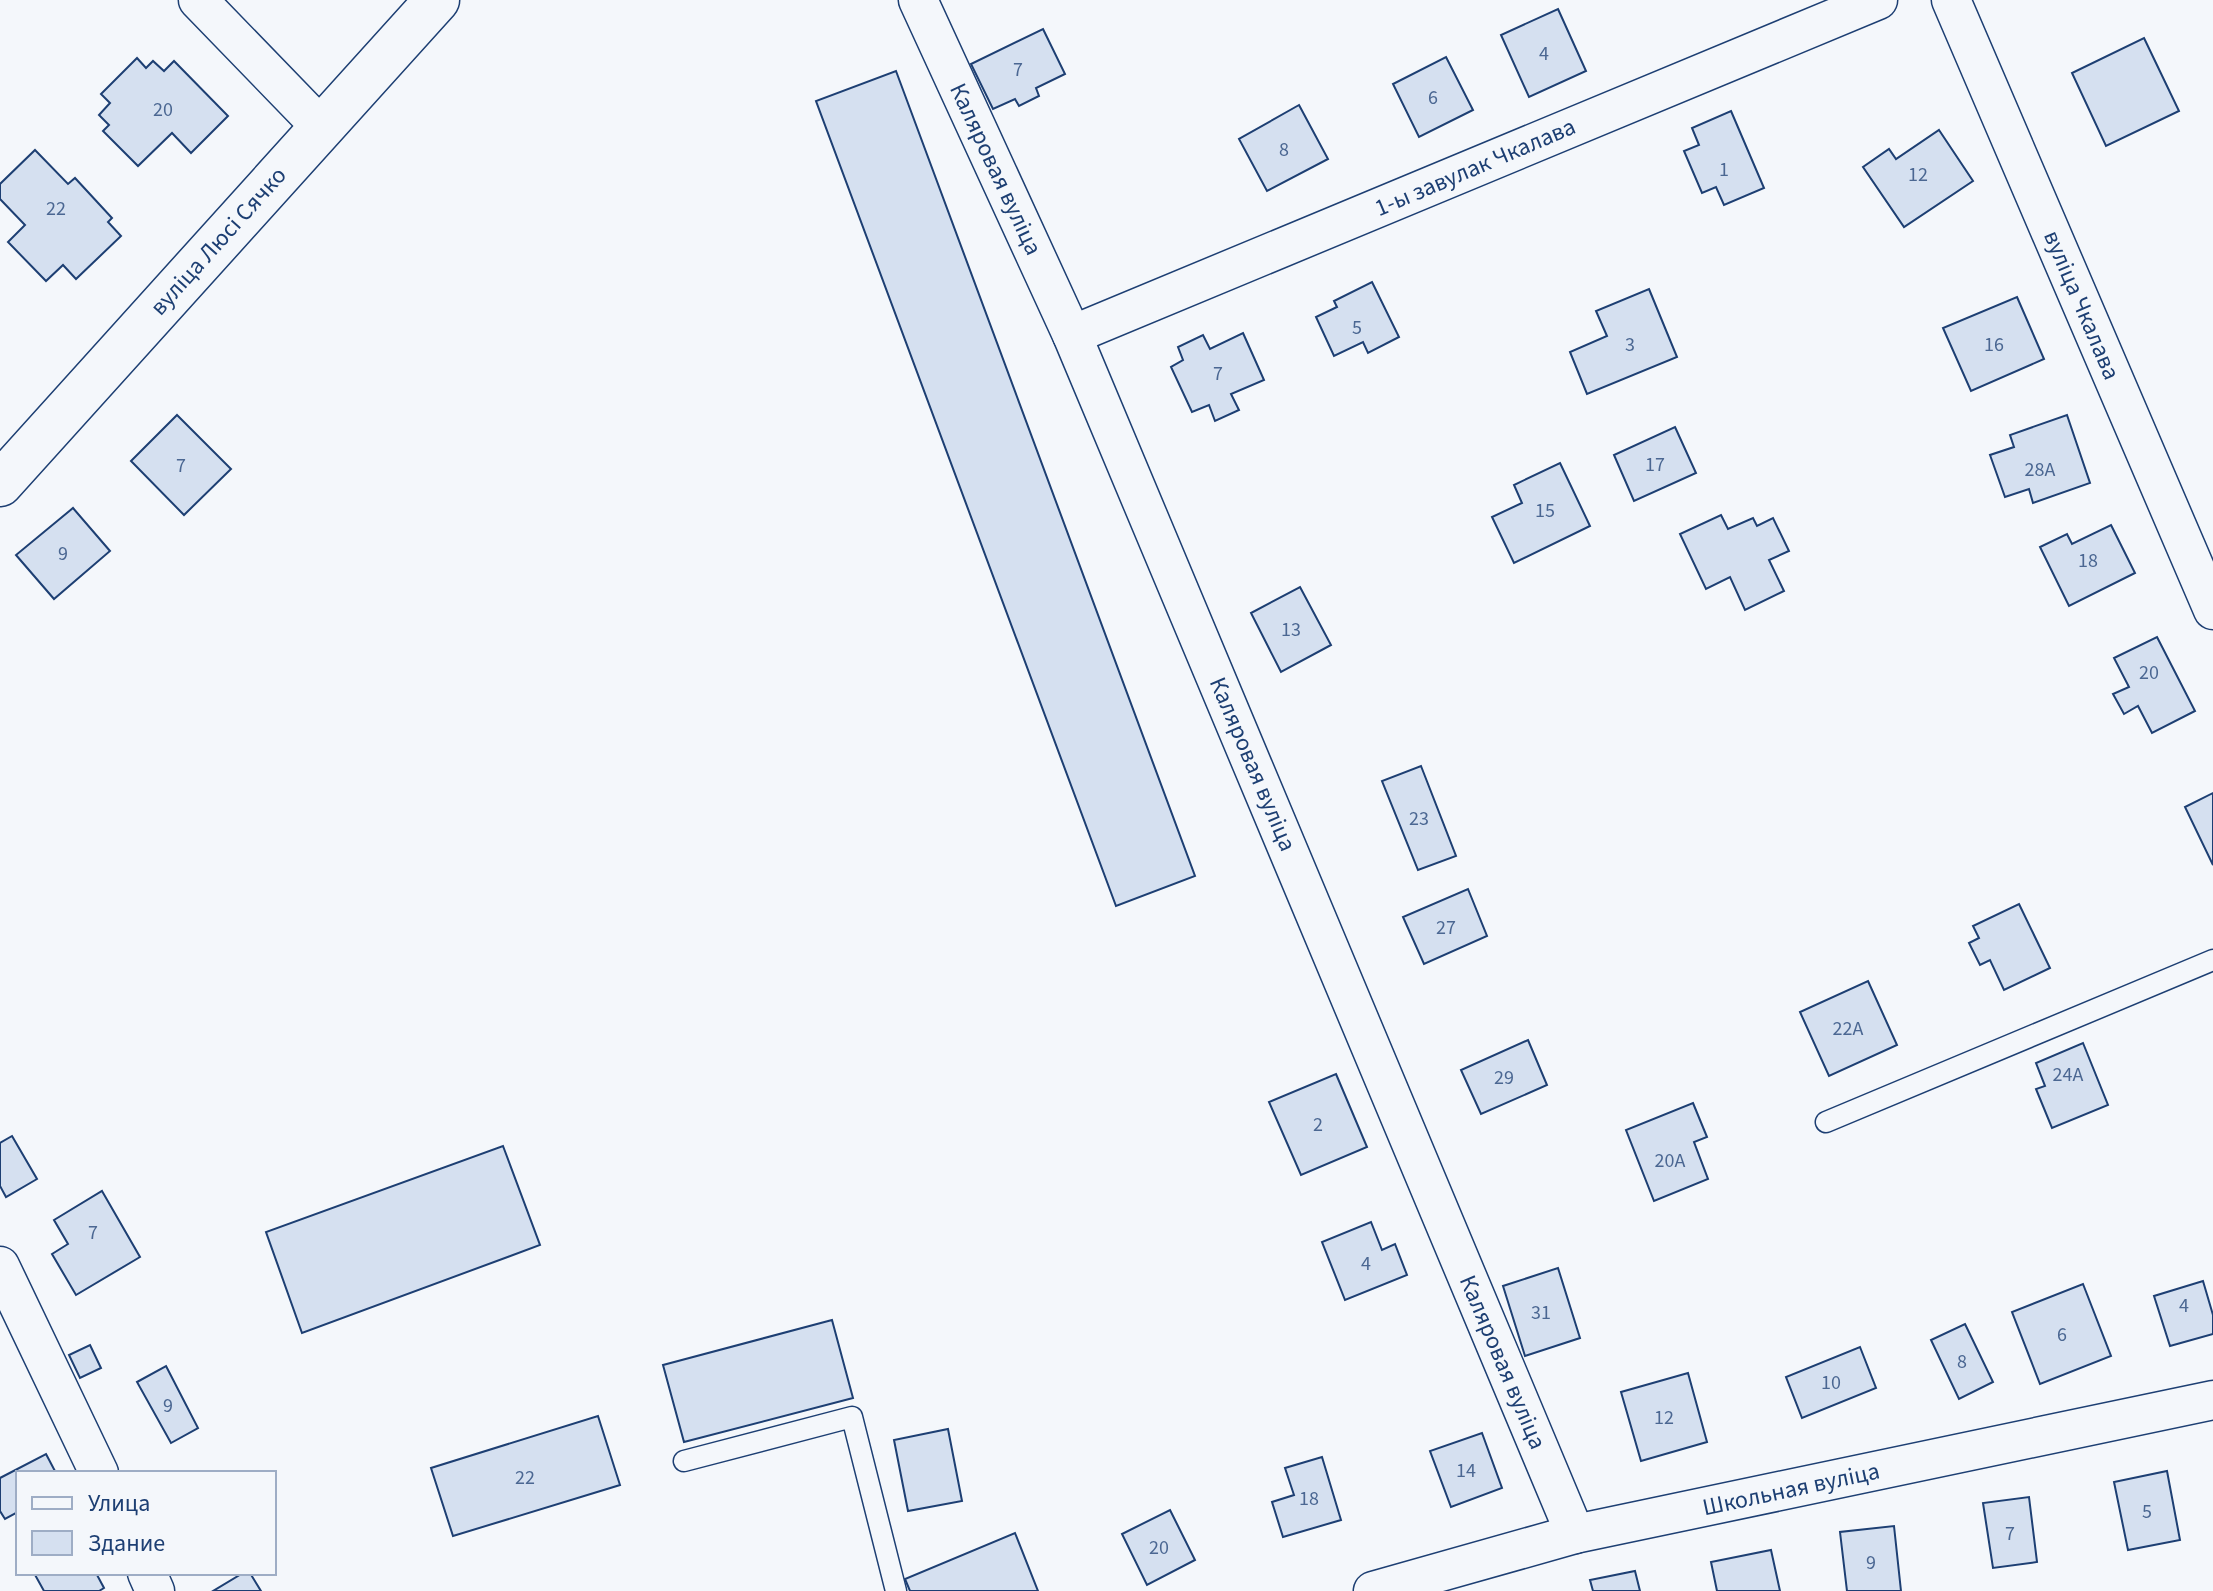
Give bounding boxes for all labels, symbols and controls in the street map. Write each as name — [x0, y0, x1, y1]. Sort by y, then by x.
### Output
house number: 4 — [1539, 40, 1549, 68]
house number: 7 — [1013, 56, 1023, 84]
street label: Каляровая вуліца — [940, 77, 1051, 261]
house number: 6 — [1428, 84, 1438, 112]
house number: 20 — [153, 96, 173, 124]
street label: 1-ы завулак Чкалава — [1369, 109, 1581, 226]
house number: 8 — [1279, 136, 1289, 164]
house number: 1 — [1719, 156, 1729, 184]
street label: вуліца Люсі Сячко — [142, 159, 295, 323]
house number: 12 — [1908, 161, 1928, 189]
house number: 22 — [46, 195, 66, 223]
street label: вуліца Чкалава — [2034, 225, 2129, 385]
house number: 5 — [1352, 314, 1362, 342]
house number: 3 — [1625, 331, 1635, 359]
house number: 16 — [1984, 331, 2004, 359]
house number: 7 — [1213, 360, 1223, 388]
house number: 17 — [1645, 451, 1665, 479]
house number: 7 — [176, 452, 186, 480]
house number: 28А — [2025, 456, 2055, 484]
house number: 15 — [1535, 497, 1555, 525]
house number: 9 — [58, 540, 68, 568]
house number: 18 — [2078, 547, 2098, 575]
house number: 13 — [1281, 616, 1301, 644]
house number: 20 — [2139, 659, 2159, 687]
street label: Каляровая вуліца — [1200, 672, 1305, 857]
house number: 23 — [1409, 805, 1429, 833]
house number: 27 — [1436, 914, 1456, 942]
house number: 22А — [1833, 1015, 1863, 1043]
house number: 24А — [2053, 1061, 2083, 1089]
house number: 29 — [1494, 1064, 1514, 1092]
house number: 2 — [1313, 1111, 1323, 1139]
house number: 20А — [1655, 1147, 1685, 1175]
house number: 7 — [88, 1219, 98, 1247]
house number: 4 — [1361, 1250, 1371, 1278]
street label: Каляровая вуліца — [1450, 1270, 1555, 1455]
house number: 4 — [2179, 1292, 2189, 1320]
house number: 31 — [1531, 1299, 1551, 1327]
house number: 6 — [2057, 1321, 2067, 1349]
house number: 8 — [1957, 1348, 1967, 1376]
house number: 10 — [1821, 1369, 1841, 1397]
house number: 9 — [163, 1392, 173, 1420]
house number: 12 — [1654, 1404, 1674, 1432]
street label: Школьная вуліца — [1699, 1454, 1883, 1525]
house number: 14 — [1456, 1457, 1476, 1485]
house number: 22 — [515, 1464, 535, 1492]
legend — [16, 1471, 276, 1575]
house number: 18 — [1299, 1485, 1319, 1513]
text: Улица — [88, 1486, 150, 1521]
house number: 5 — [2142, 1498, 2152, 1526]
house number: 7 — [2005, 1520, 2015, 1548]
text: Здание — [88, 1526, 165, 1561]
house number: 20 — [1149, 1534, 1169, 1562]
house number: 9 — [1866, 1549, 1876, 1577]

